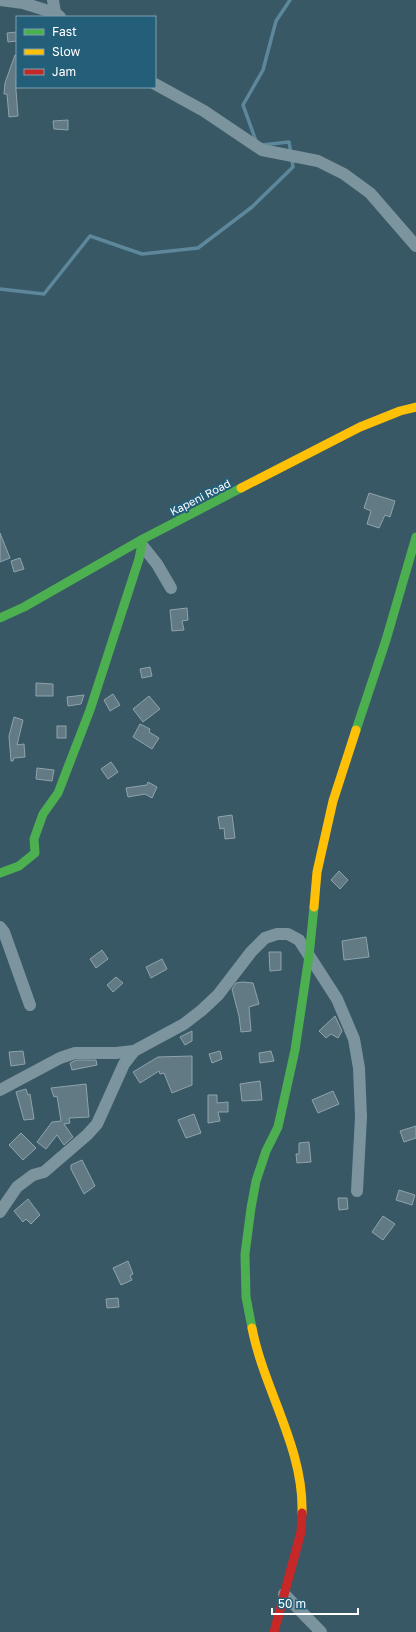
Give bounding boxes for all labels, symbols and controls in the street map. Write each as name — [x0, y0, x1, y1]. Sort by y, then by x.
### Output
legend — [16, 16, 156, 88]
text: Fast — [52, 24, 77, 39]
text: Slow — [52, 44, 80, 59]
text: Jam — [52, 64, 76, 79]
street label: Kapeni Road — [168, 476, 232, 518]
scale bar — [272, 1590, 358, 1616]
text: 50 m — [278, 1596, 306, 1611]

